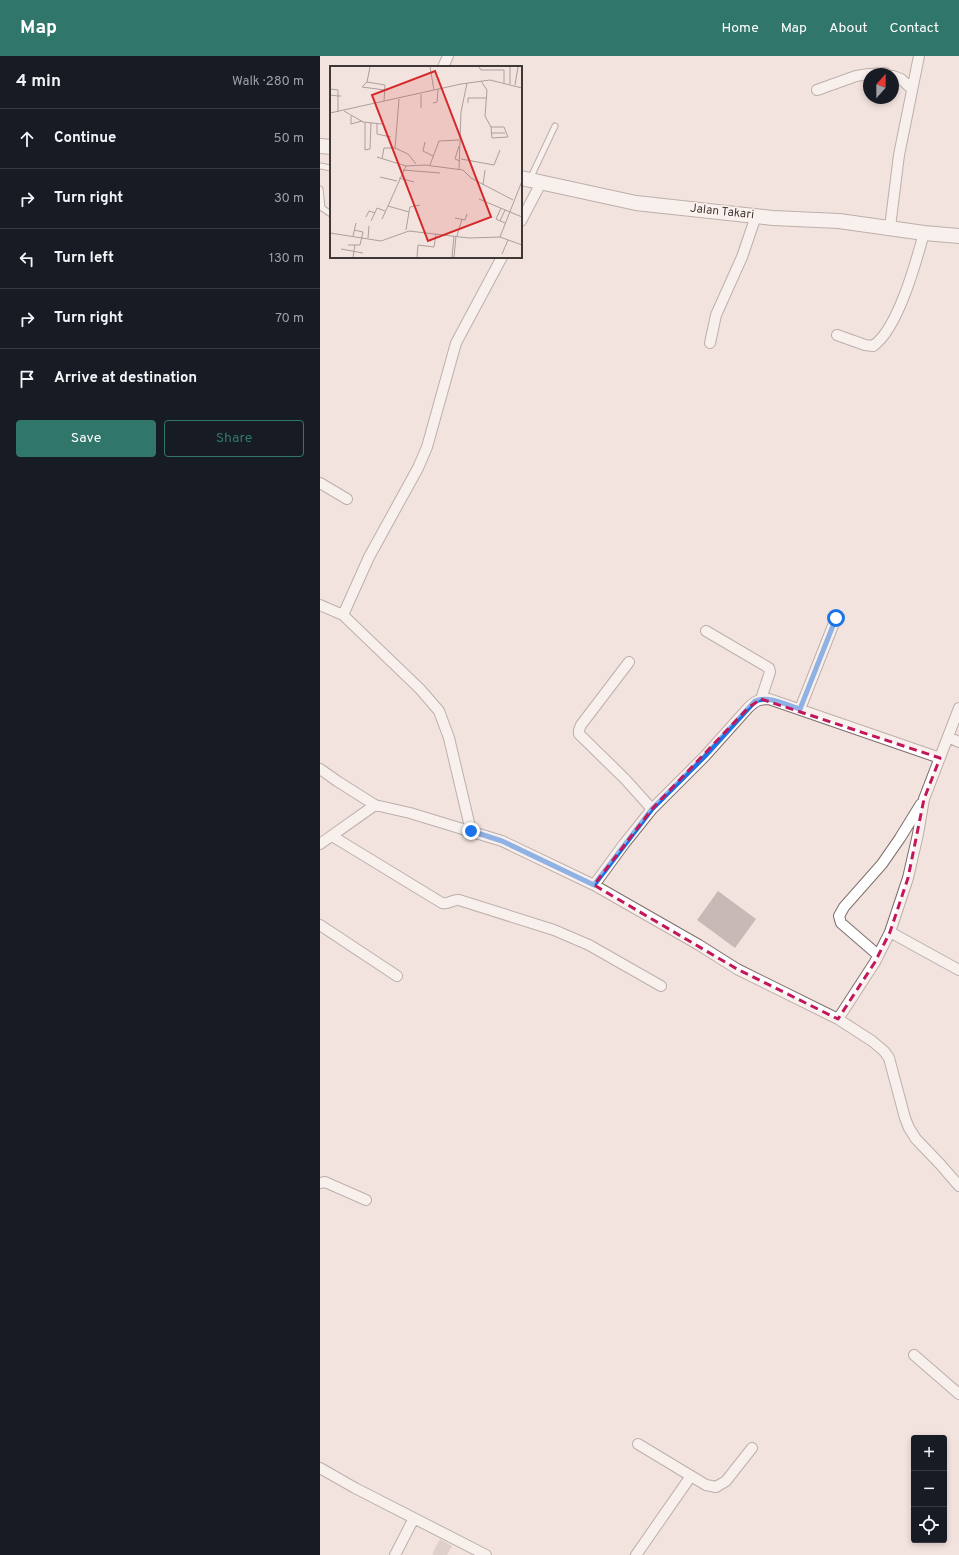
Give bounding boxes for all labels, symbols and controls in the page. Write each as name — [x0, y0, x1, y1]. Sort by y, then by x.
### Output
text: Map — [20, 16, 57, 40]
text: Home — [722, 20, 759, 37]
text: Map — [781, 20, 807, 37]
text: About — [829, 20, 868, 37]
text: Contact — [890, 20, 939, 37]
inset map — [330, 66, 522, 258]
north arrow — [863, 68, 899, 104]
text: 4 min — [16, 71, 61, 93]
text: Walk · 280 m — [232, 74, 304, 90]
icon: ahead — [16, 128, 38, 150]
text: Continue — [54, 129, 116, 148]
text: 50 m — [274, 131, 304, 147]
icon: right — [16, 188, 38, 210]
text: Turn right — [54, 189, 123, 208]
text: 30 m — [274, 191, 304, 207]
street label: Jalan Takari — [689, 201, 755, 223]
icon: left — [16, 248, 38, 270]
text: Turn left — [54, 249, 114, 268]
text: 130 m — [269, 251, 304, 267]
icon: right — [16, 308, 38, 330]
text: Turn right — [54, 309, 123, 328]
text: 70 m — [275, 311, 304, 327]
icon: arrive — [16, 368, 38, 390]
text: Arrive at destination — [54, 369, 197, 388]
button: Save — [16, 420, 156, 457]
button: Share — [164, 420, 304, 457]
route start — [827, 609, 845, 627]
route end — [462, 822, 480, 840]
map controls — [911, 1435, 947, 1543]
button: + — [911, 1435, 947, 1471]
button: − — [911, 1471, 947, 1507]
button: locate — [911, 1507, 947, 1543]

